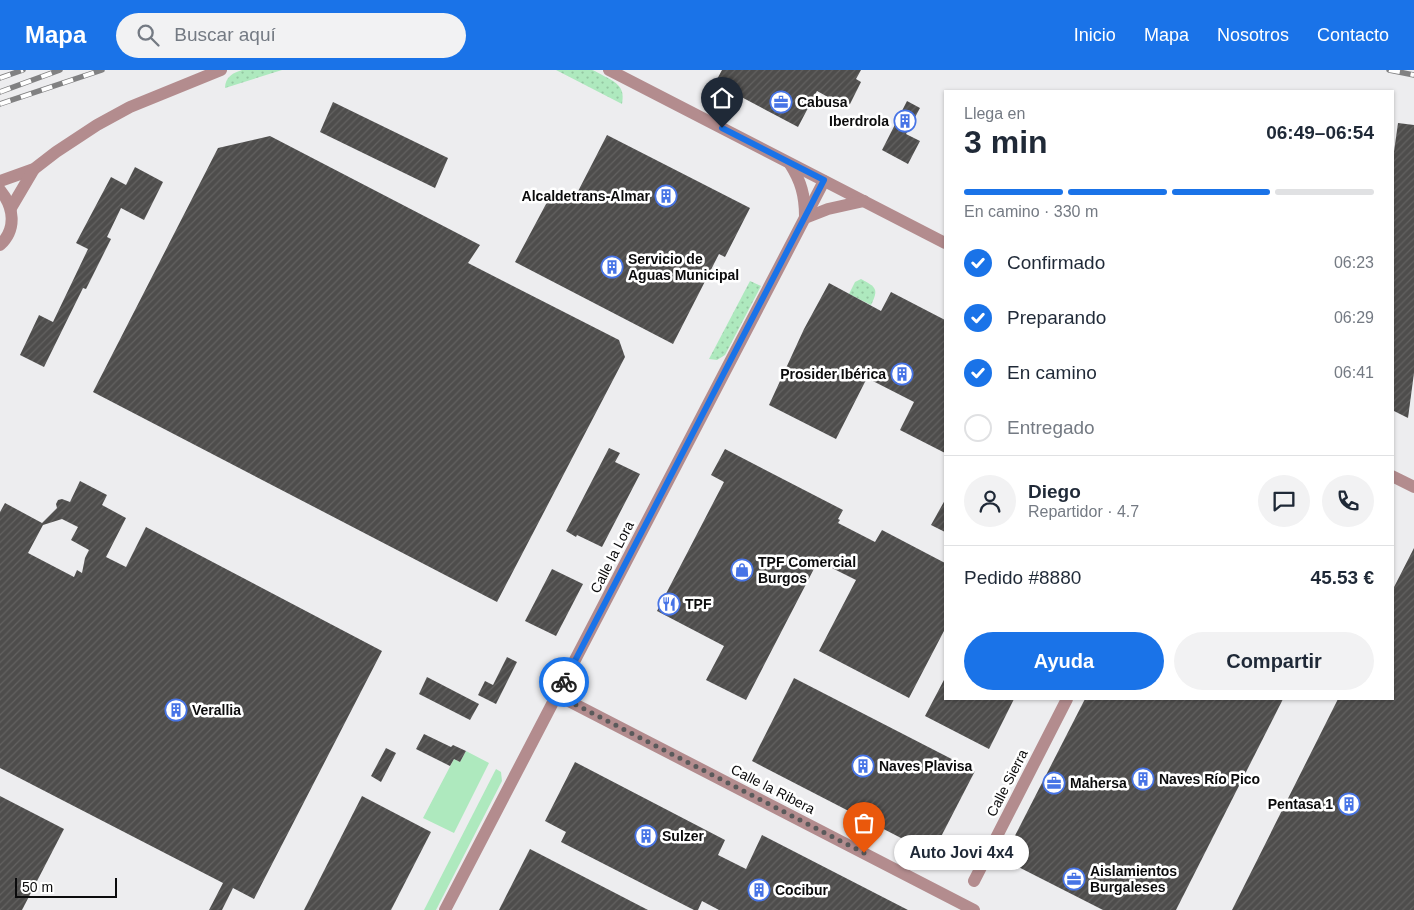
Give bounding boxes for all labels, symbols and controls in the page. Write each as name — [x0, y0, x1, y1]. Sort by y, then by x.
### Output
search box — [116, 13, 466, 58]
text: Mapa — [25, 21, 86, 48]
icon: search — [134, 21, 162, 49]
text: Buscar aquí — [174, 24, 276, 45]
text: Inicio — [1074, 25, 1116, 45]
text: Mapa — [1144, 25, 1189, 45]
text: Nosotros — [1217, 25, 1289, 45]
text: Contacto — [1317, 25, 1389, 45]
pin — [701, 77, 743, 128]
icon: home — [708, 84, 736, 112]
office icon: Cabusa — [769, 90, 793, 114]
place label: Cabusa — [797, 94, 848, 110]
text: Llega en — [964, 105, 1025, 122]
building icon: Iberdrola — [893, 109, 917, 133]
place label: Iberdrola — [829, 113, 889, 129]
text: 06:49–06:54 — [1266, 122, 1374, 143]
text: 3 min — [964, 124, 1048, 160]
building icon: Alcaldetrans-Almar — [654, 184, 678, 208]
place label: Alcaldetrans-Almar — [522, 188, 651, 204]
text: En camino · 330 m — [964, 203, 1098, 220]
icon: check — [964, 249, 992, 277]
place label: Servicio de Aguas Municipal — [628, 251, 739, 283]
text: Confirmado — [1007, 252, 1105, 273]
text: 06:23 — [1334, 254, 1374, 271]
building icon: Servicio de Aguas Municipal — [600, 255, 624, 279]
icon: check — [964, 304, 992, 332]
text: Preparando — [1007, 307, 1106, 328]
text: 06:29 — [1334, 309, 1374, 326]
icon: check — [964, 359, 992, 387]
building icon: Prosider Ibérica — [890, 362, 914, 386]
text: En camino — [1007, 362, 1097, 383]
text: 06:41 — [1334, 364, 1374, 381]
place label: Prosider Ibérica — [780, 366, 886, 382]
text: Entregado — [1007, 417, 1095, 438]
button: person — [964, 475, 1016, 527]
button: chat — [1258, 475, 1310, 527]
button: phone — [1322, 475, 1374, 527]
text: Diego — [1028, 481, 1081, 502]
text: Repartidor · 4.7 — [1028, 503, 1139, 520]
street label: Calle la Lora — [587, 518, 637, 596]
place label: TPF Comercial Burgos — [758, 554, 856, 586]
shop icon: TPF Comercial Burgos — [730, 558, 754, 582]
text: Pedido #8880 — [964, 567, 1081, 588]
text: 45.53 € — [1311, 567, 1374, 588]
restaurant icon: TPF — [657, 592, 681, 616]
place label: TPF — [685, 596, 712, 612]
button: Ayuda — [964, 632, 1164, 690]
button: Compartir — [1174, 632, 1374, 690]
courier — [539, 657, 589, 707]
icon: bike — [550, 668, 578, 696]
building icon: Verallia — [164, 698, 188, 722]
place label: Verallia — [192, 702, 241, 718]
street label: Calle Sierra — [983, 747, 1031, 819]
building icon: Naves Plavisa — [851, 754, 875, 778]
place label: Naves Plavisa — [879, 758, 973, 774]
street label: Calle la Ribera — [728, 761, 818, 817]
building icon: Naves Río Pico — [1131, 767, 1155, 791]
office icon: Mahersa — [1042, 771, 1066, 795]
place label: Naves Río Pico — [1159, 771, 1260, 787]
place label: Mahersa — [1070, 775, 1127, 791]
building icon: Pentasa 1 — [1337, 792, 1361, 816]
place label: Pentasa 1 — [1268, 796, 1333, 812]
pin — [843, 802, 885, 853]
icon: bag — [850, 809, 878, 837]
building icon: Sulzer — [634, 824, 658, 848]
place label: Sulzer — [662, 828, 705, 844]
callout: Auto Jovi 4x4 — [894, 836, 1029, 870]
text: Auto Jovi 4x4 — [909, 844, 1014, 861]
place label: Aislamientos Burgaleses — [1090, 863, 1177, 895]
office icon: Aislamientos Burgaleses — [1062, 867, 1086, 891]
scale bar — [15, 875, 118, 898]
building icon: Cocibur — [747, 878, 771, 902]
text: 50 m — [22, 879, 53, 895]
place label: Cocibur — [775, 882, 828, 898]

